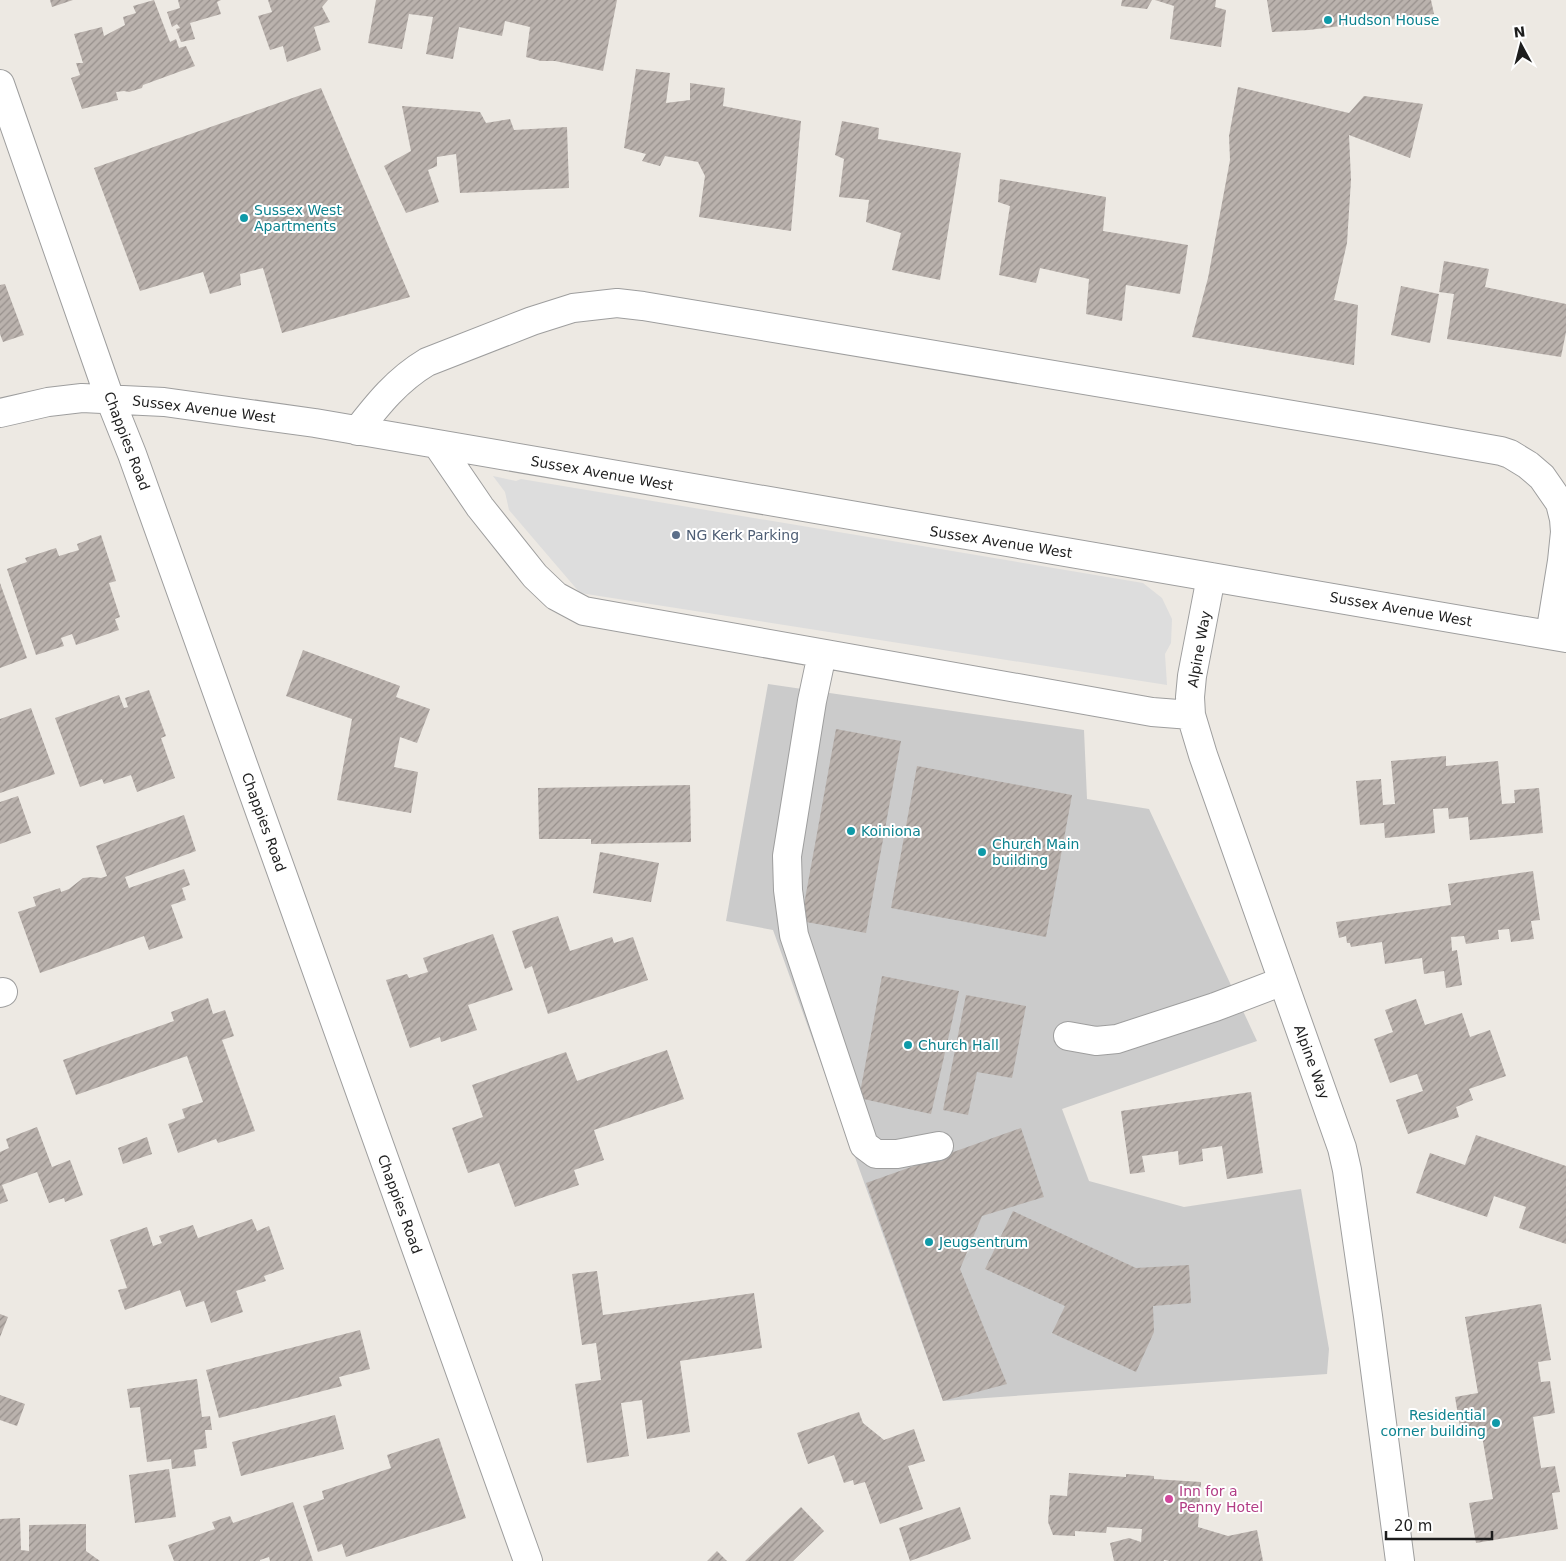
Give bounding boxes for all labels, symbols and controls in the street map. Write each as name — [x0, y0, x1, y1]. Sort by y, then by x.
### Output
place label: Hudson House — [1338, 12, 1439, 28]
marker: Hudson House — [1322, 14, 1334, 26]
north arrow — [1496, 20, 1546, 70]
text: N — [1513, 23, 1526, 41]
place label: Sussex West Apartments — [254, 202, 342, 234]
marker: Sussex West Apartments — [238, 212, 250, 224]
street label: Chappies Road — [101, 389, 153, 493]
street label: Sussex Avenue West — [131, 392, 277, 426]
street label: Sussex Avenue West — [530, 453, 675, 493]
street label: Sussex Avenue West — [928, 523, 1074, 561]
place label: NG Kerk Parking — [686, 527, 799, 543]
marker: NG Kerk Parking — [670, 529, 682, 541]
street label: Sussex Avenue West — [1329, 589, 1474, 629]
street label: Alpine Way — [1184, 609, 1214, 689]
street label: Chappies Road — [239, 770, 289, 874]
place label: Koiniona — [861, 823, 921, 839]
marker: Koiniona — [845, 825, 857, 837]
place label: Church Main building — [992, 836, 1079, 868]
marker: Church Main building — [976, 846, 988, 858]
street label: Alpine Way — [1291, 1023, 1333, 1101]
place label: Church Hall — [918, 1037, 999, 1053]
marker: Church Hall — [902, 1039, 914, 1051]
street label: Chappies Road — [375, 1152, 425, 1256]
place label: Jeugsentrum — [938, 1234, 1028, 1250]
marker: Jeugsentrum — [923, 1236, 935, 1248]
place label: Residential corner building — [1380, 1407, 1486, 1439]
marker: Residential corner building — [1490, 1417, 1502, 1429]
place label: Inn for a Penny Hotel — [1179, 1483, 1263, 1515]
marker: Inn for a Penny Hotel — [1163, 1493, 1175, 1505]
scale bar — [1386, 1508, 1492, 1540]
text: 20 m — [1394, 1517, 1432, 1535]

